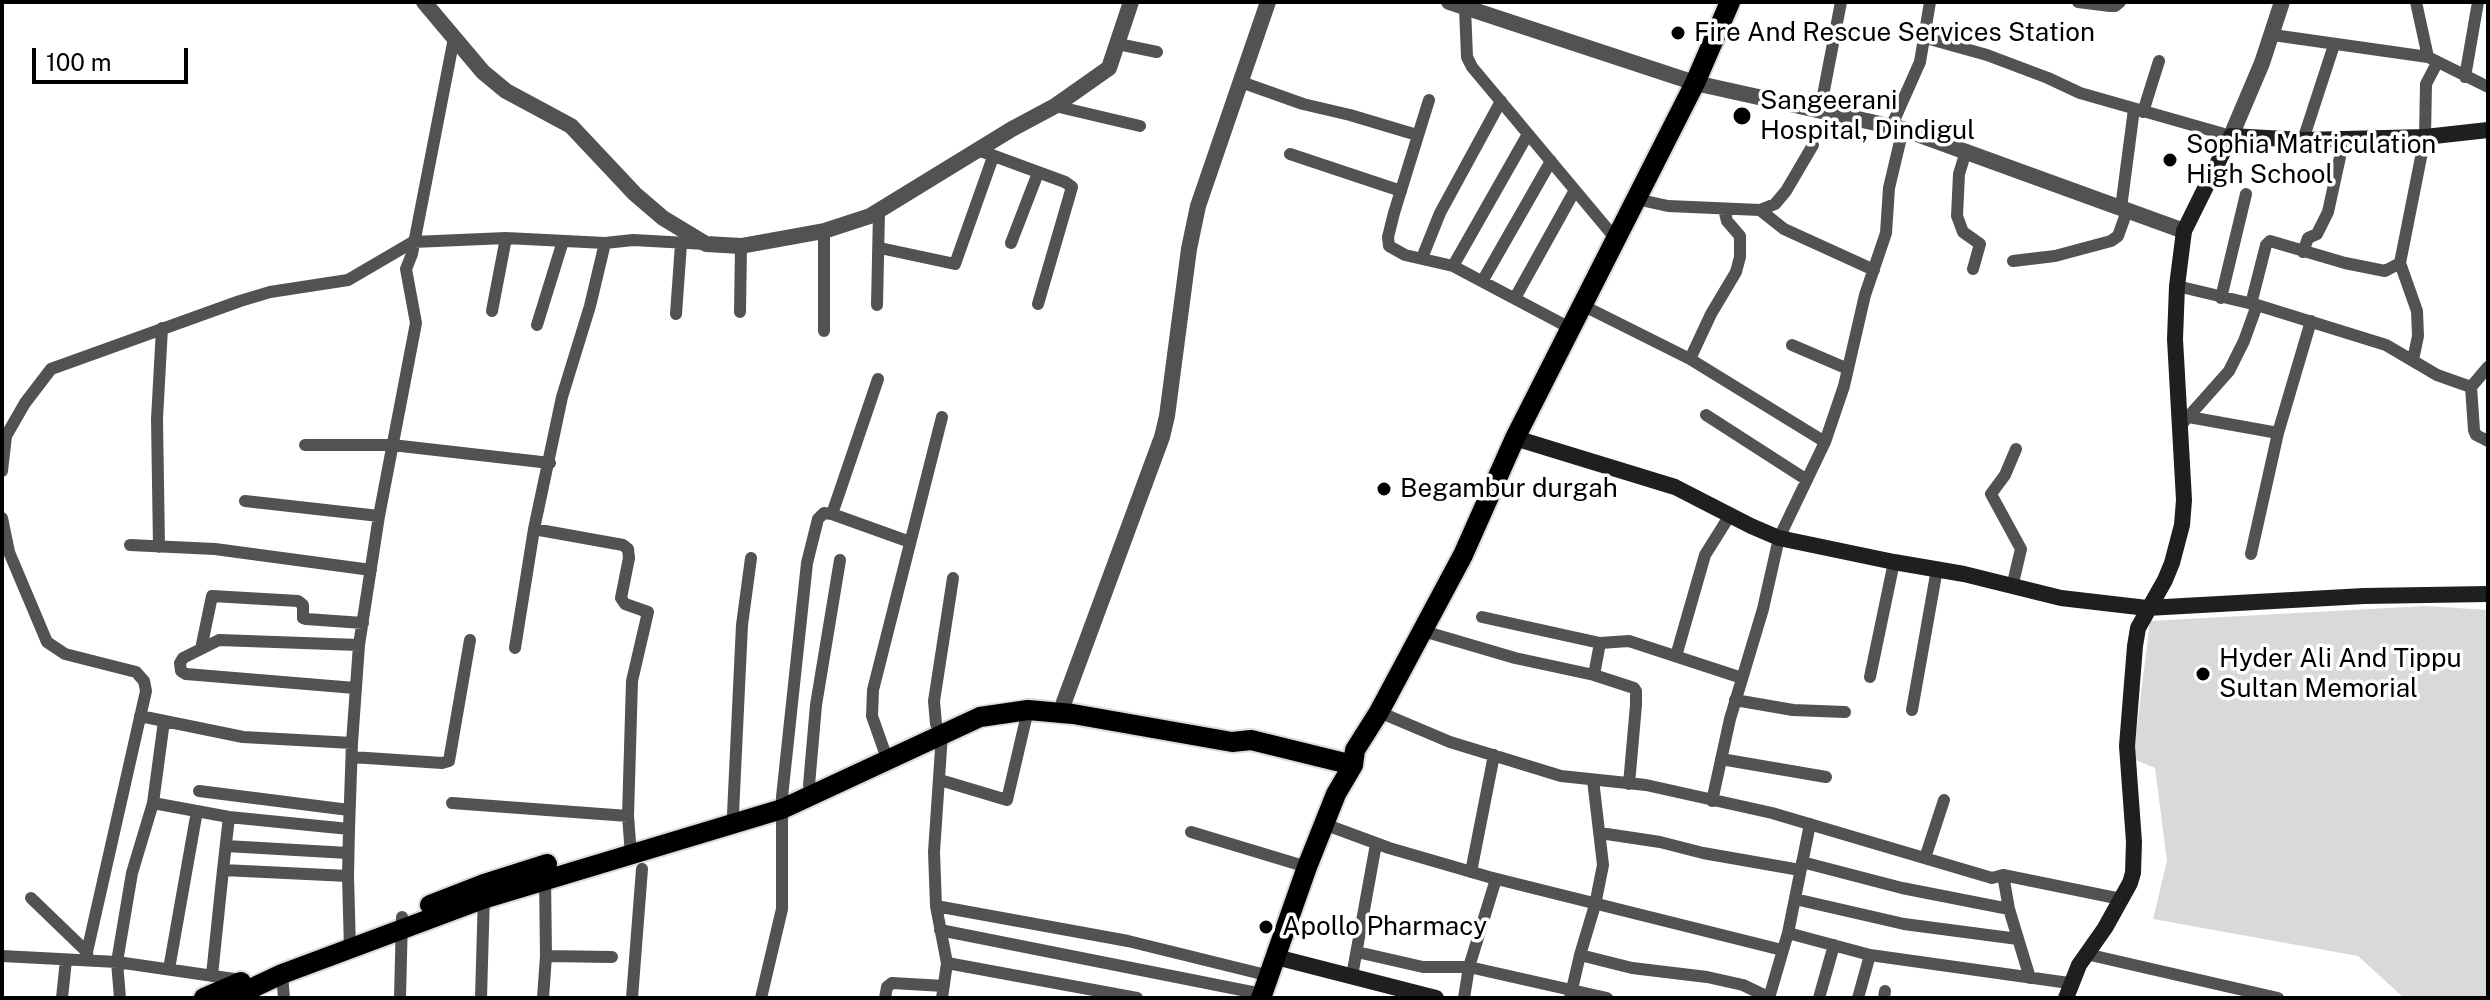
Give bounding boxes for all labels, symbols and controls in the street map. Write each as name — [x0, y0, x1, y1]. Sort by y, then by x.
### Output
place label: Fire And Rescue Services Station — [1694, 17, 2095, 49]
marker: Fire And Rescue Services Station — [1669, 24, 1687, 42]
scale bar — [36, 32, 192, 82]
text: 100 m — [46, 48, 112, 76]
place label: Sangeerani Hospital, Dindigul — [1760, 85, 1975, 146]
marker: Sangeerani Hospital, Dindigul — [1731, 105, 1753, 127]
place label: Sophia Matriculation High School — [2186, 129, 2436, 190]
marker: Sophia Matriculation High School — [2161, 151, 2179, 169]
place label: Begambur durgah — [1400, 473, 1618, 505]
marker: Begambur durgah — [1375, 480, 1393, 498]
place label: Hyder Ali And Tippu Sultan Memorial — [2219, 643, 2462, 704]
marker: Hyder Ali And Tippu Sultan Memorial — [2194, 665, 2212, 683]
place label: Apollo Pharmacy — [1282, 911, 1487, 943]
marker: Apollo Pharmacy — [1257, 918, 1275, 936]

